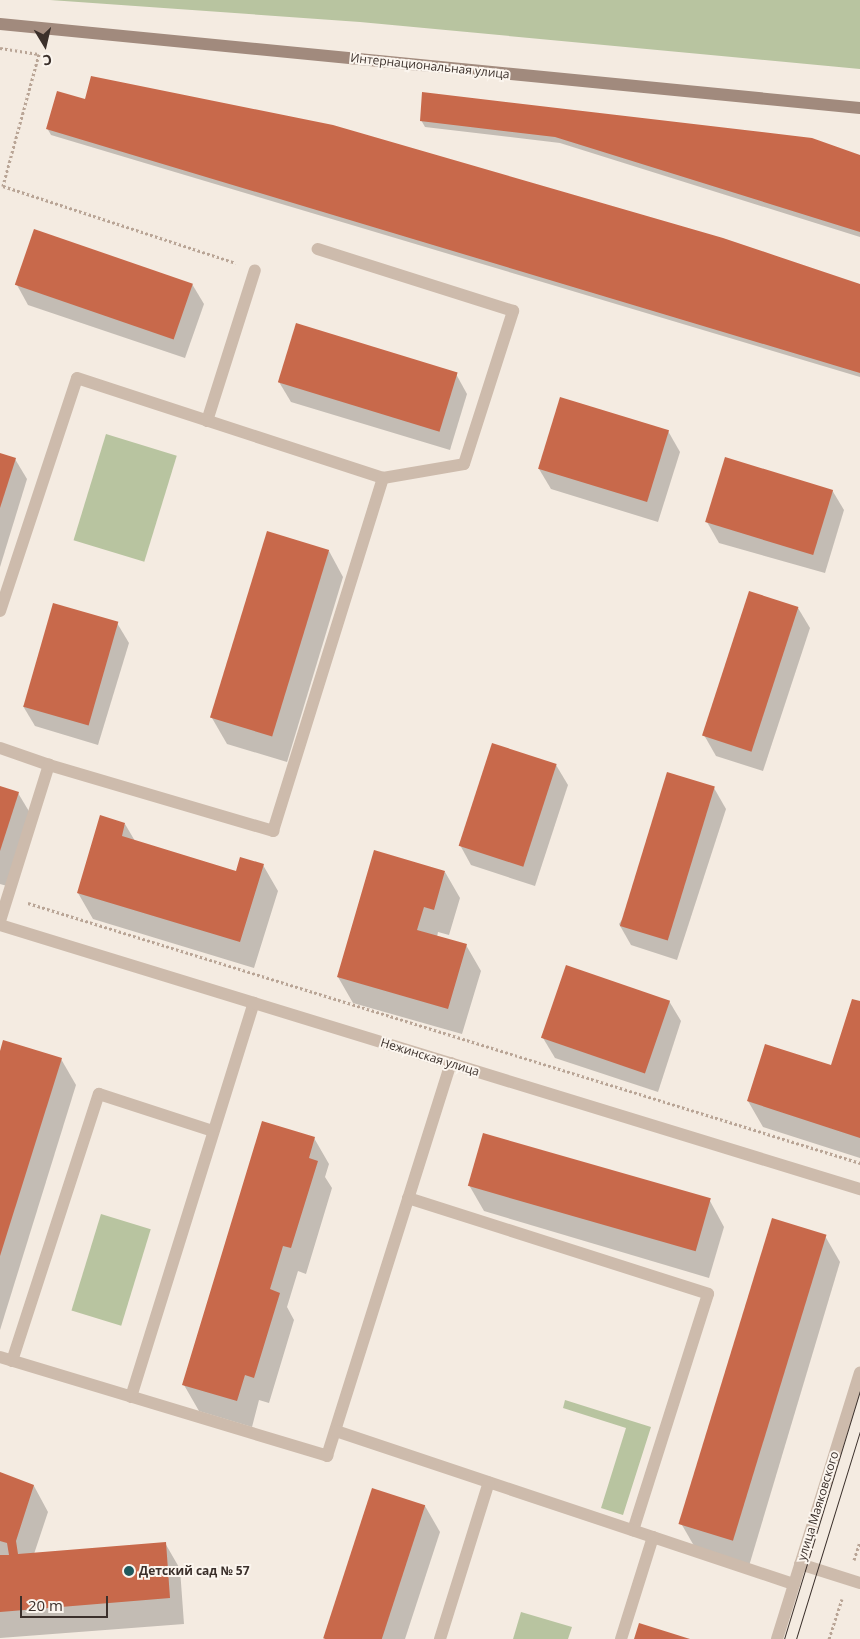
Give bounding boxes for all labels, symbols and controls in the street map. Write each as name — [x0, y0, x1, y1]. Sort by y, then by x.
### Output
north arrow — [20, 20, 70, 70]
text: С — [42, 50, 53, 70]
street label: Интернациональная улица — [350, 50, 510, 82]
street label: Нежинская улица — [379, 1035, 481, 1079]
street label: улица Маяковского — [794, 1449, 842, 1563]
place label: Детский сад № 57 — [139, 1564, 250, 1578]
marker: Детский сад № 57 — [123, 1565, 135, 1577]
scale bar — [22, 1586, 110, 1618]
text: 20 m — [28, 1595, 63, 1615]

